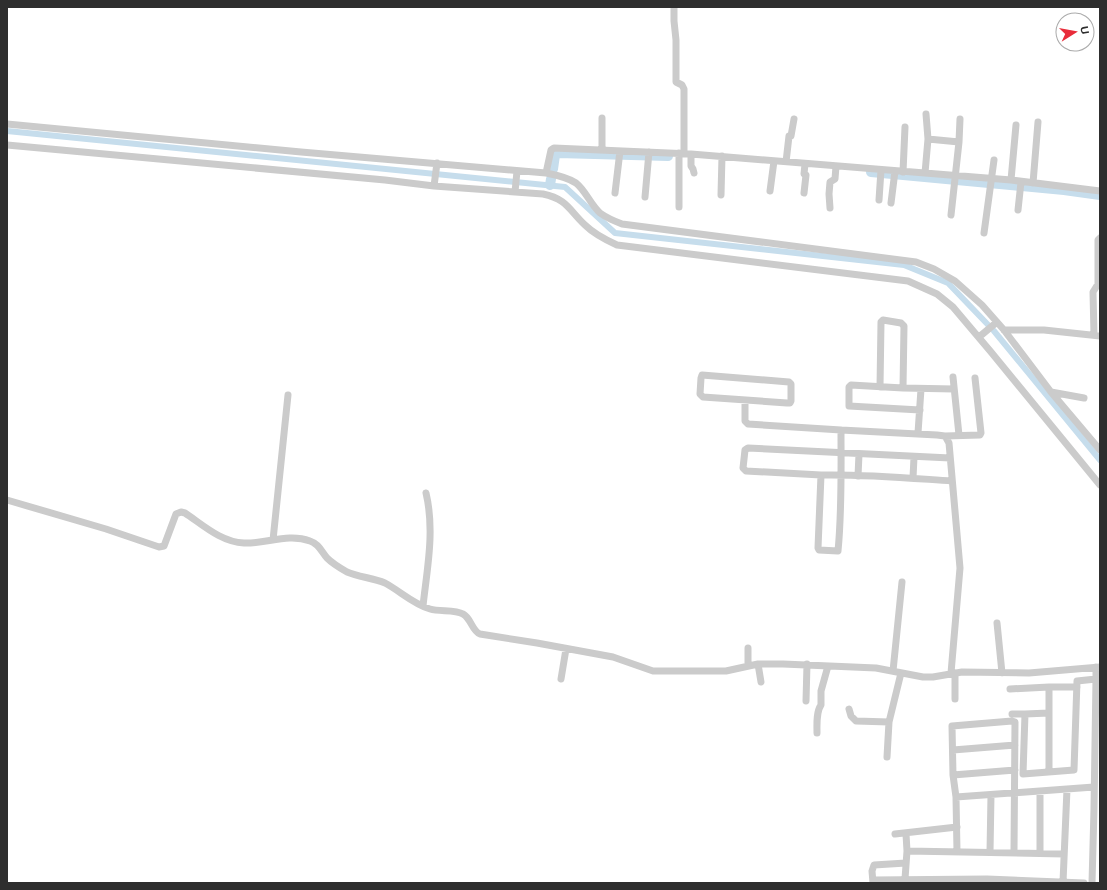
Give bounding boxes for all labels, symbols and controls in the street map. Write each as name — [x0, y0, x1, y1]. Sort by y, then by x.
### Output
north arrow — [1055, 12, 1095, 52]
text: U — [1078, 25, 1091, 35]

